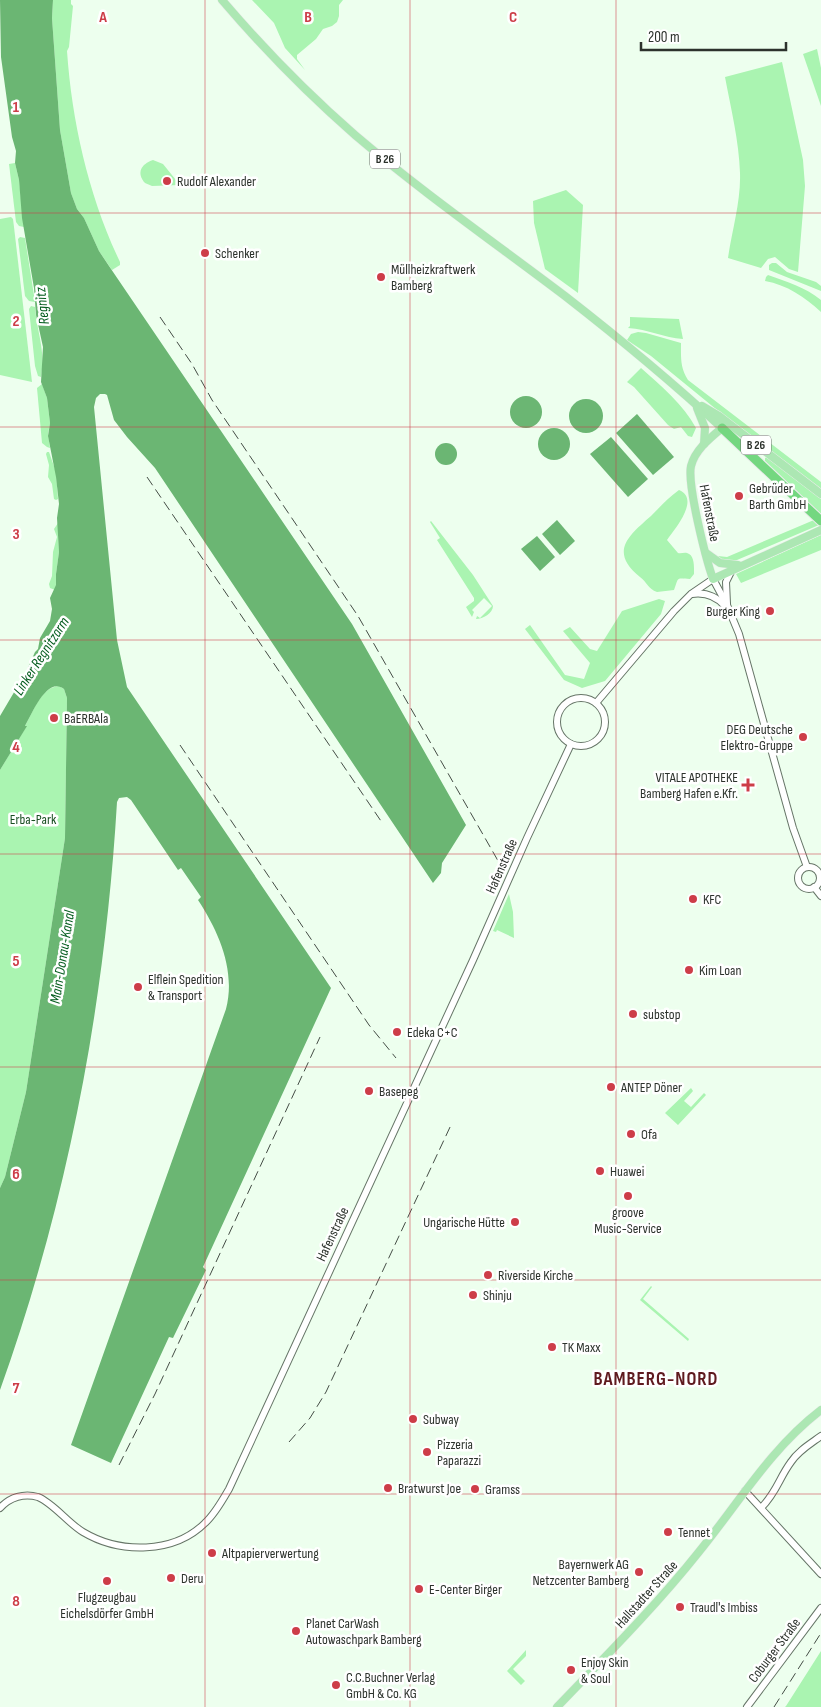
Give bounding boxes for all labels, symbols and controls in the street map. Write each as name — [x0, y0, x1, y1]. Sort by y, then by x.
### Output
text: A — [98, 8, 107, 27]
text: B — [304, 8, 312, 27]
text: C — [509, 8, 517, 27]
scale bar — [641, 20, 786, 52]
text: 200 m — [648, 28, 680, 47]
text: 1 — [13, 98, 20, 117]
road number: B 26 — [370, 150, 400, 168]
place label: Rudolf Alexander — [177, 173, 256, 190]
marker: Rudolf Alexander — [161, 175, 173, 187]
place label: Schenker — [215, 245, 259, 262]
marker: Schenker — [199, 247, 211, 259]
place label: Müllheizkraftwerk Bamberg — [391, 261, 476, 294]
marker: Müllheizkraftwerk Bamberg — [375, 271, 387, 283]
water label: Regnitz — [31, 286, 54, 326]
text: 2 — [12, 312, 20, 331]
road number: B 26 — [741, 436, 771, 454]
place label: Gebrüder Barth GmbH — [749, 480, 806, 513]
street label: Hafenstraße — [696, 483, 723, 543]
marker: Gebrüder Barth GmbH — [733, 490, 745, 502]
text: 3 — [12, 525, 20, 544]
place label: Burger King — [706, 603, 760, 620]
marker: Burger King — [764, 605, 776, 617]
water label: Linker Regnitzarm — [9, 613, 74, 699]
place label: BaERBAla — [64, 710, 108, 727]
marker: BaERBAla — [48, 712, 60, 724]
place label: DEG Deutsche Elektro-Gruppe — [721, 721, 793, 754]
marker: DEG Deutsche Elektro-Gruppe — [797, 731, 809, 743]
text: 4 — [12, 738, 20, 757]
place label: VITALE APOTHEKE Bamberg Hafen e.Kfr. — [640, 769, 738, 802]
marker: VITALE APOTHEKE Bamberg Hafen e.Kfr. — [742, 779, 754, 791]
park label: Erba-Park — [10, 811, 57, 828]
street label: Hafenstraße — [482, 836, 521, 896]
place label: KFC — [703, 891, 722, 908]
marker: KFC — [687, 893, 699, 905]
water label: Main-Donau-Kanal — [46, 908, 79, 1005]
text: 5 — [12, 952, 20, 971]
place label: Kim Loan — [699, 962, 741, 979]
marker: Kim Loan — [683, 964, 695, 976]
place label: Elflein Spedition & Transport — [148, 971, 223, 1004]
marker: Elflein Spedition & Transport — [132, 981, 144, 993]
place label: substop — [643, 1006, 681, 1023]
marker: substop — [627, 1008, 639, 1020]
place label: Edeka C+C — [407, 1024, 458, 1041]
marker: Edeka C+C — [391, 1026, 403, 1038]
place label: ANTEP Döner — [620, 1079, 682, 1096]
marker: ANTEP Döner — [605, 1081, 617, 1093]
place label: Basepeg — [379, 1083, 419, 1100]
marker: Basepeg — [363, 1085, 375, 1097]
place label: Ofa — [641, 1126, 657, 1143]
marker: Ofa — [625, 1128, 637, 1140]
place label: Huawei — [610, 1163, 644, 1180]
text: 6 — [12, 1165, 20, 1184]
marker: Huawei — [594, 1165, 606, 1177]
marker: groove Music-Service — [622, 1190, 634, 1202]
street label: Hafenstraße — [313, 1204, 352, 1264]
place label: groove Music-Service — [594, 1204, 662, 1237]
place label: Ungarische Hütte — [423, 1214, 505, 1231]
marker: Ungarische Hütte — [509, 1216, 521, 1228]
place label: Riverside Kirche — [498, 1267, 573, 1284]
marker: Riverside Kirche — [482, 1269, 494, 1281]
place label: Shinju — [483, 1287, 512, 1304]
marker: Shinju — [467, 1289, 479, 1301]
place label: TK Maxx — [562, 1339, 601, 1356]
marker: TK Maxx — [546, 1341, 558, 1353]
district label: BAMBERG-NORD — [594, 1368, 718, 1391]
text: 7 — [13, 1379, 20, 1398]
place label: Subway — [423, 1411, 460, 1428]
marker: Subway — [407, 1413, 419, 1425]
place label: Pizzeria Paparazzi — [437, 1436, 481, 1469]
marker: Pizzeria Paparazzi — [421, 1446, 433, 1458]
place label: Bratwurst Joe — [398, 1480, 461, 1497]
place label: Gramss — [485, 1481, 520, 1498]
marker: Bratwurst Joe — [382, 1482, 394, 1494]
marker: Gramss — [469, 1483, 481, 1495]
place label: Tennet — [678, 1524, 710, 1541]
marker: Tennet — [662, 1526, 674, 1538]
place label: Altpapierverwertung — [221, 1545, 319, 1562]
marker: Altpapierverwertung — [206, 1547, 218, 1559]
place label: Bayernwerk AG Netzcenter Bamberg — [532, 1556, 629, 1589]
street label: Hallstadter Straße — [612, 1557, 681, 1632]
marker: Bayernwerk AG Netzcenter Bamberg — [633, 1566, 645, 1578]
place label: Deru — [181, 1570, 204, 1587]
marker: Deru — [165, 1572, 177, 1584]
marker: Flugzeugbau Eichelsdörfer GmbH — [101, 1575, 113, 1587]
place label: E-Center Birger — [429, 1581, 502, 1598]
marker: E-Center Birger — [413, 1583, 425, 1595]
place label: Flugzeugbau Eichelsdörfer GmbH — [60, 1589, 154, 1622]
text: 8 — [12, 1592, 20, 1611]
place label: Traudl's Imbiss — [690, 1599, 758, 1616]
marker: Traudl's Imbiss — [674, 1601, 686, 1613]
place label: Planet CarWash Autowaschpark Bamberg — [305, 1615, 422, 1648]
street label: Coburger Straße — [745, 1615, 804, 1686]
marker: Planet CarWash Autowaschpark Bamberg — [290, 1625, 302, 1637]
place label: Enjoy Skin & Soul — [581, 1654, 629, 1687]
marker: Enjoy Skin & Soul — [565, 1664, 577, 1676]
place label: C.C.Buchner Verlag GmbH & Co. KG — [346, 1669, 435, 1702]
marker: C.C.Buchner Verlag GmbH & Co. KG — [330, 1679, 342, 1691]

